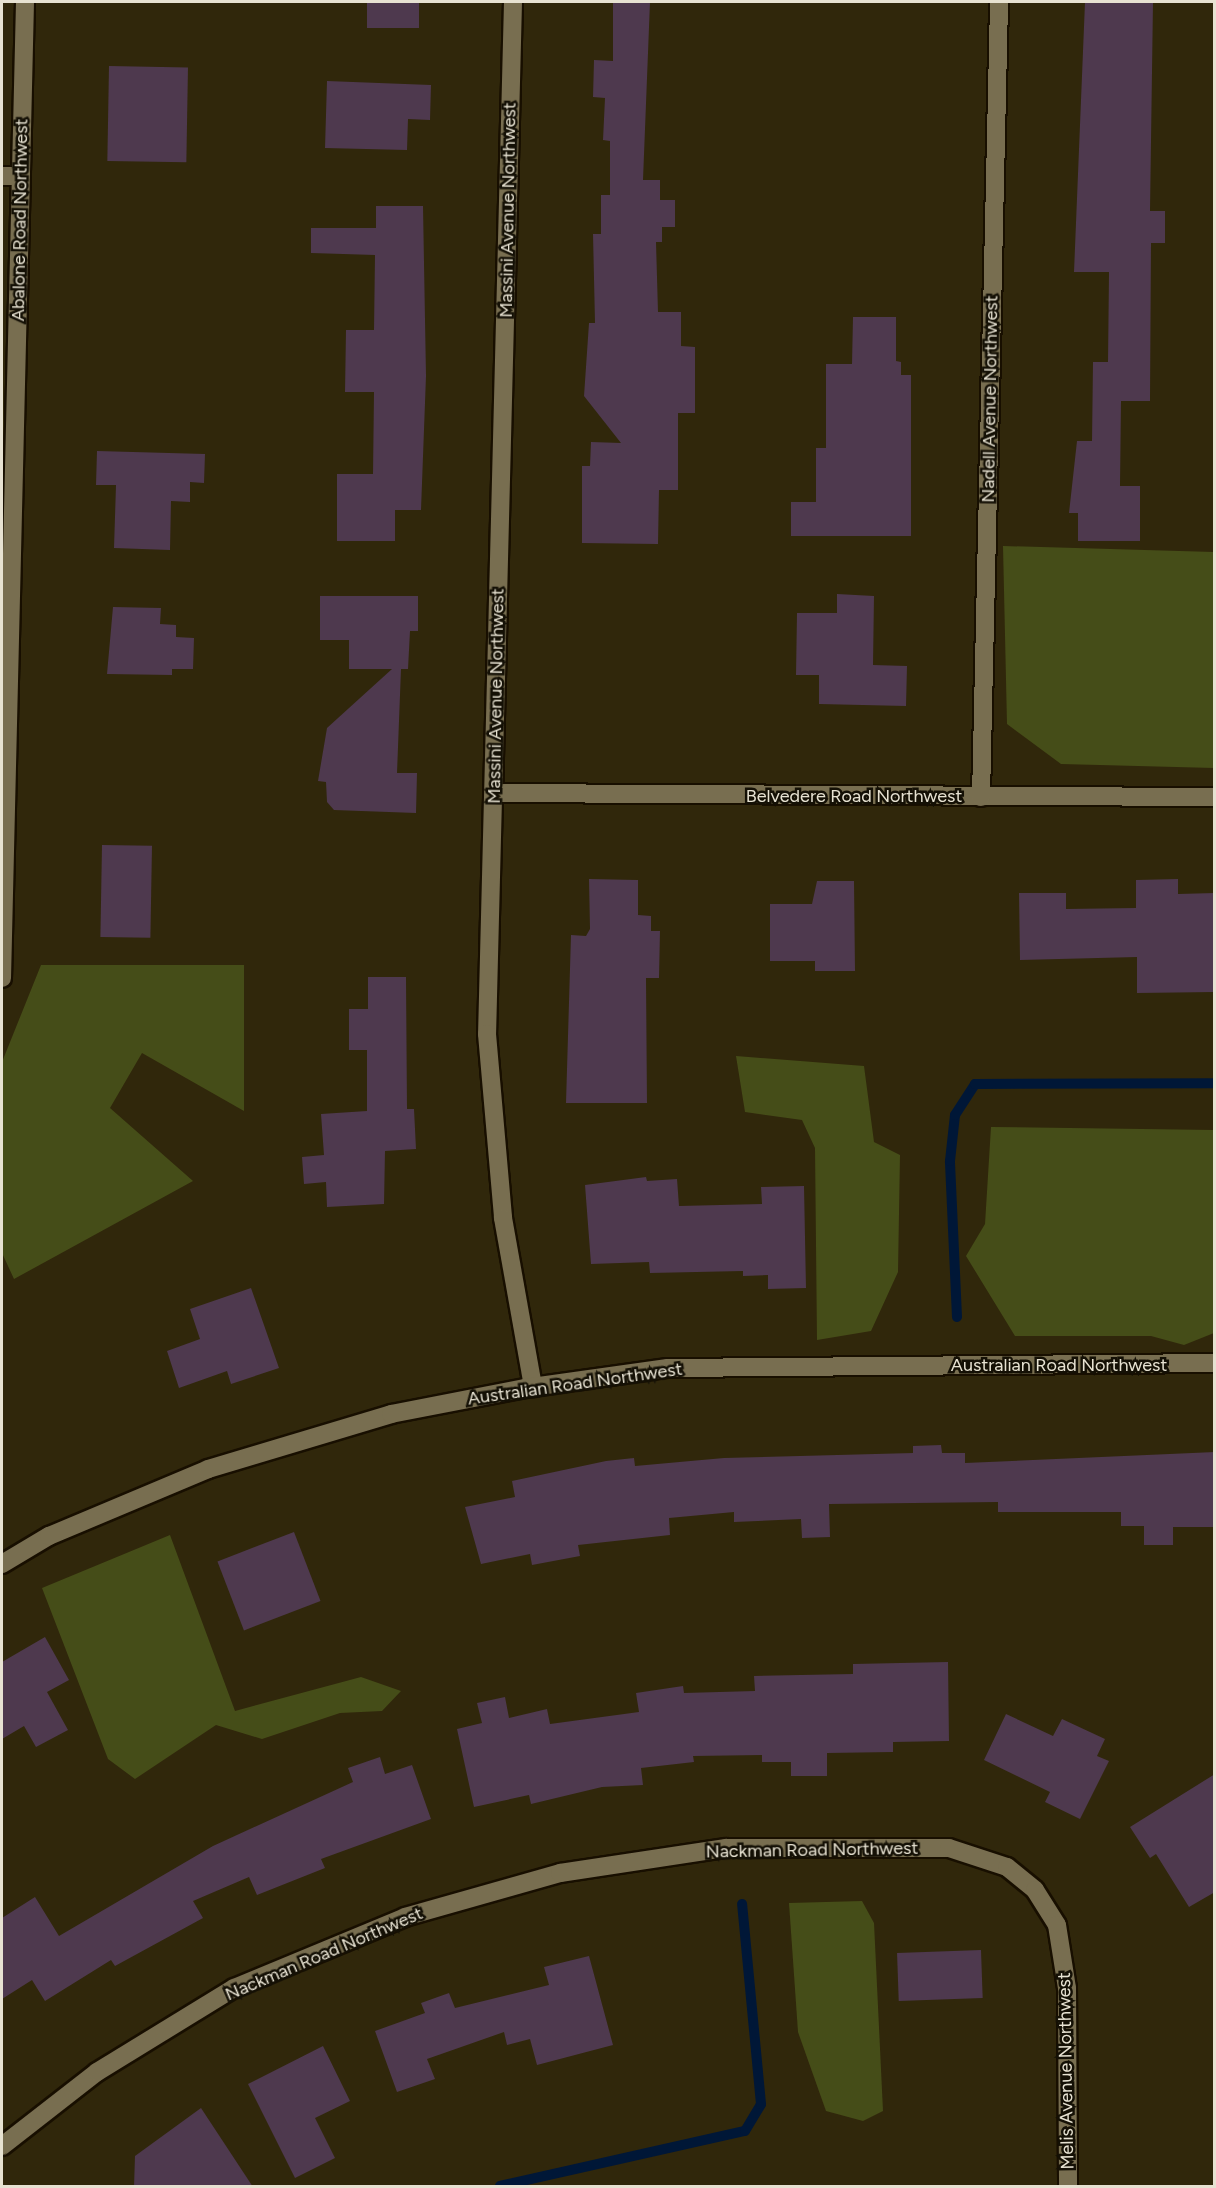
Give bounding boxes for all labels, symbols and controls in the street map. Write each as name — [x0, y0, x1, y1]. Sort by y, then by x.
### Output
street label: Massini Avenue Northwest — [495, 102, 521, 318]
street label: Abalone Road Northwest — [7, 119, 33, 321]
street label: Nadell Avenue Northwest — [977, 295, 1003, 503]
street label: Massini Avenue Northwest — [483, 588, 509, 804]
street label: Belvedere Road Northwest — [746, 785, 962, 807]
street label: Australian Road Northwest — [951, 1354, 1167, 1376]
street label: Australian Road Northwest — [466, 1358, 684, 1410]
street label: Nackman Road Northwest — [706, 1837, 918, 1863]
street label: Nackman Road Northwest — [222, 1903, 426, 2005]
street label: Melis Avenue Northwest — [1053, 1972, 1079, 2170]

